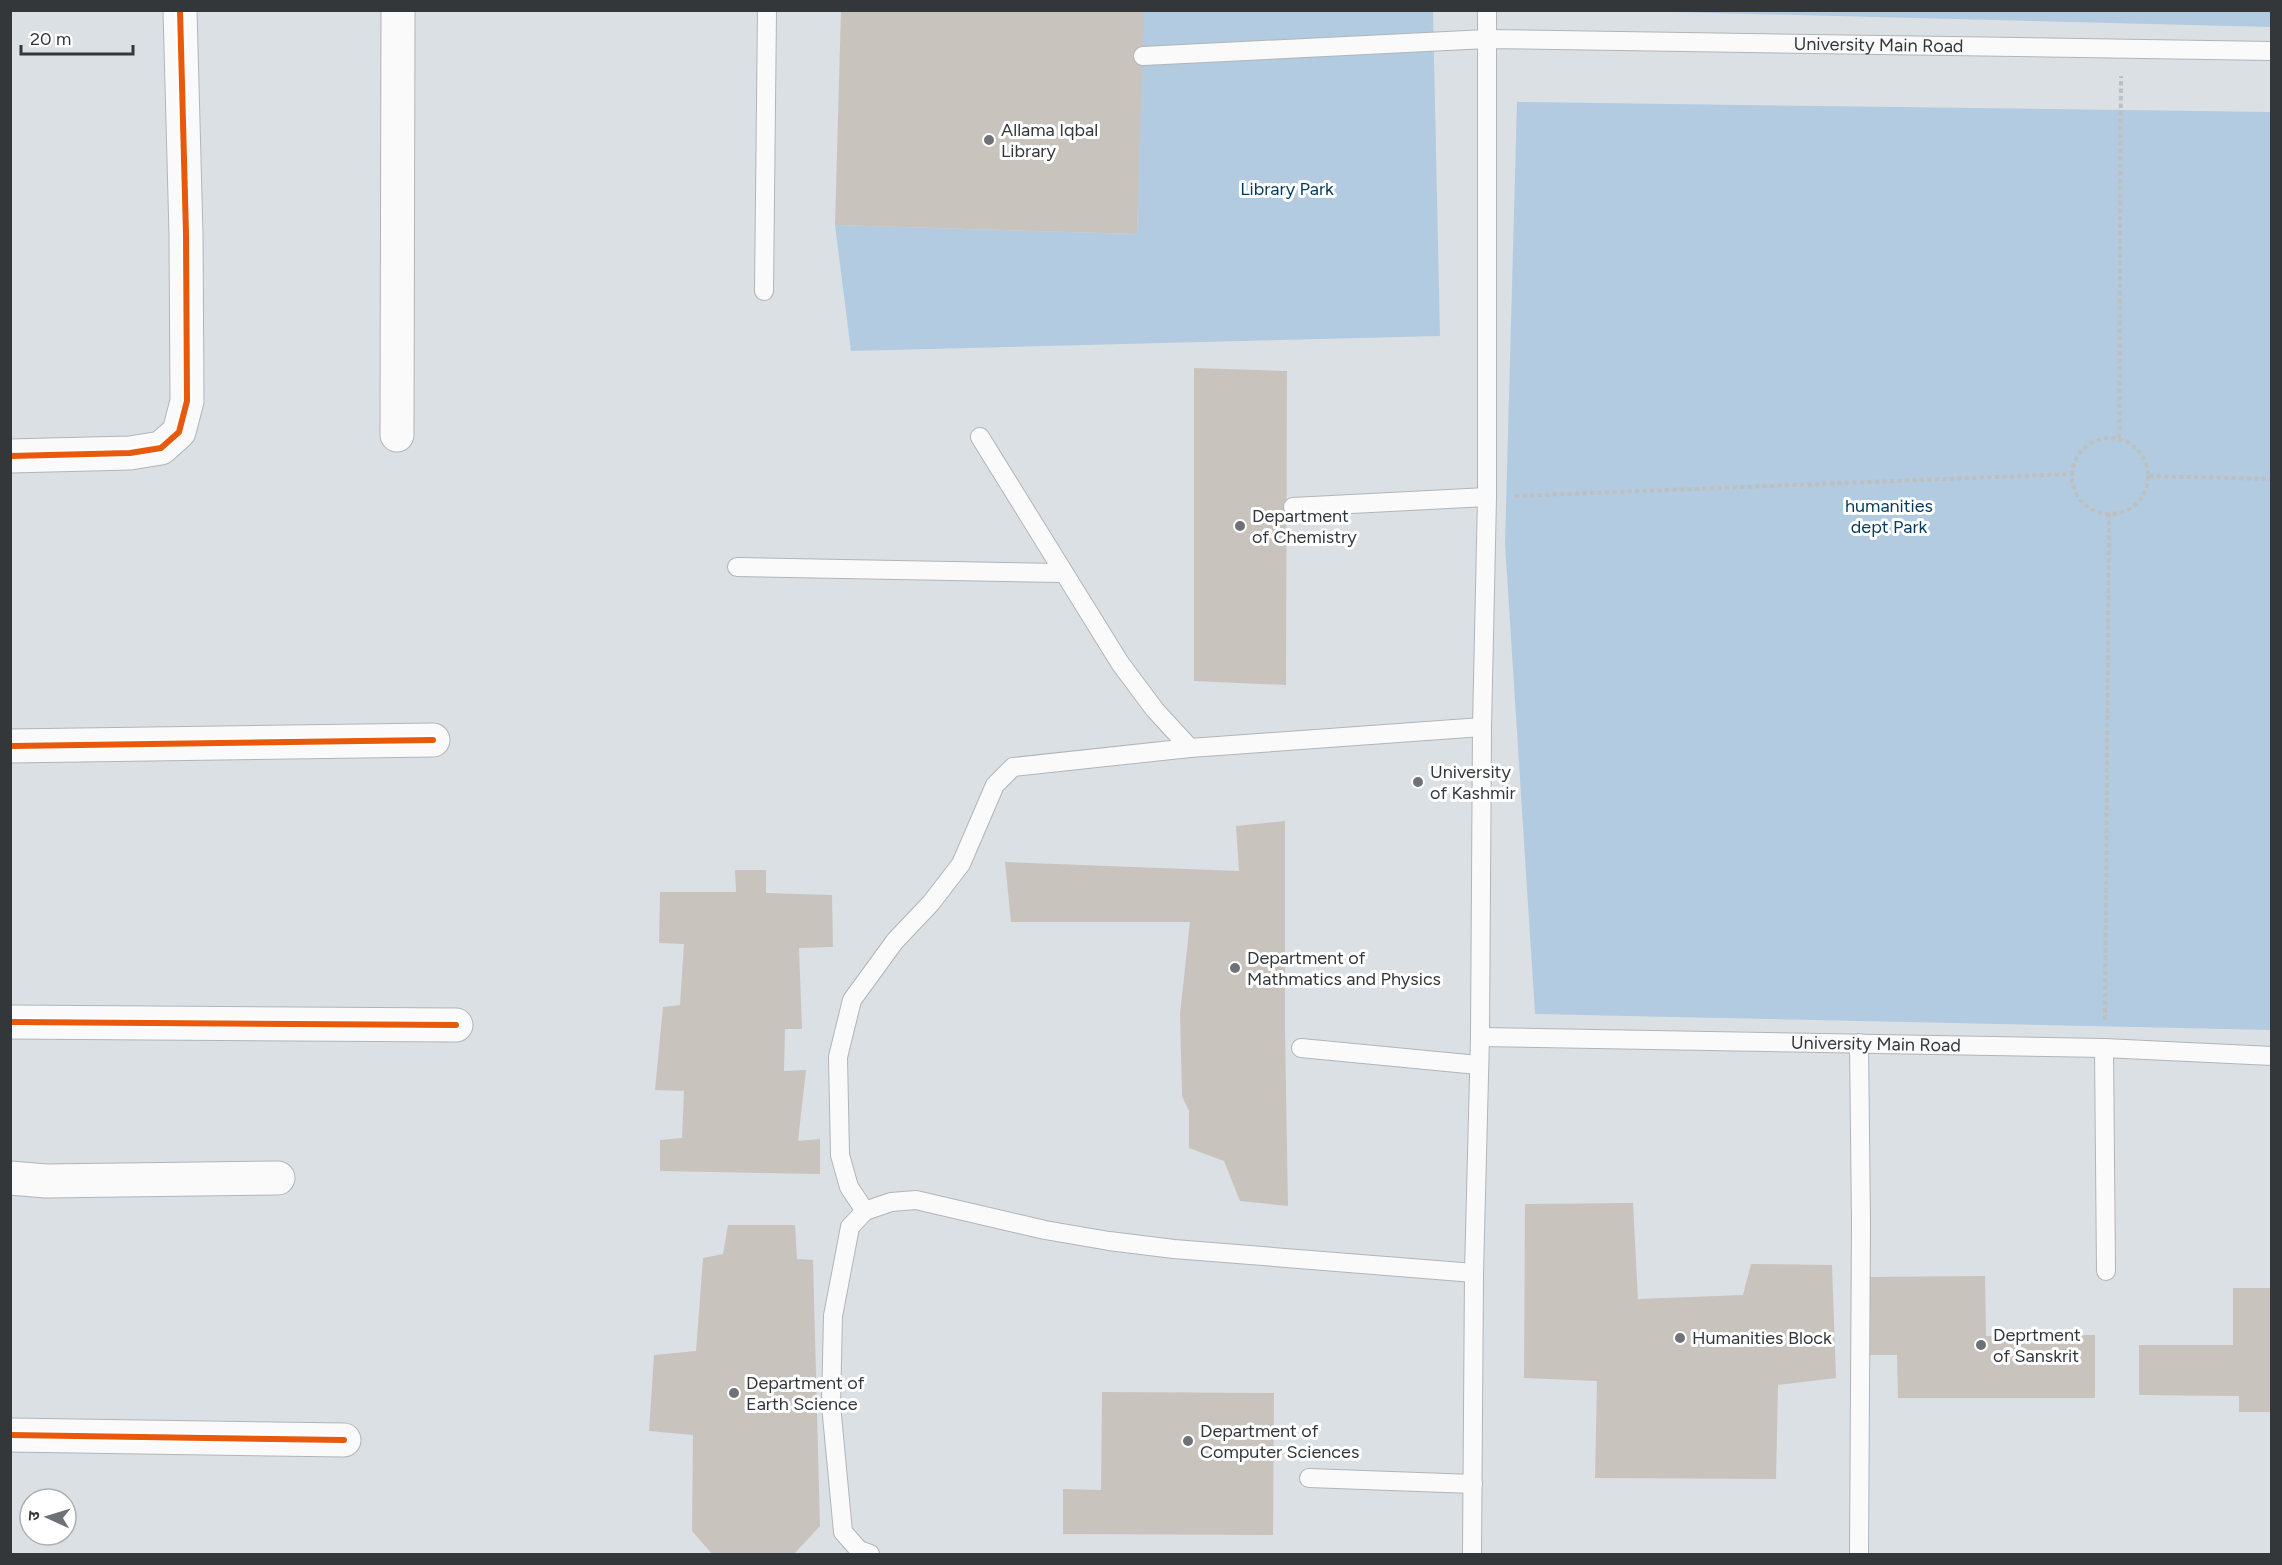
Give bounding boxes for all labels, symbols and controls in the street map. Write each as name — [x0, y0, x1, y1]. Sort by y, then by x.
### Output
scale bar — [21, 18, 134, 56]
text: 20 m — [30, 28, 71, 50]
street label: University Main Road — [1793, 33, 1964, 57]
place label: Allama Iqbal Library — [1001, 119, 1098, 162]
marker: Allama Iqbal Library — [982, 133, 996, 147]
park label: Library Park — [1240, 178, 1334, 200]
park label: humanities dept Park — [1845, 495, 1933, 538]
place label: Department of Chemistry — [1252, 505, 1357, 548]
marker: Department of Chemistry — [1233, 519, 1247, 533]
place label: University of Kashmir — [1430, 761, 1516, 804]
marker: University of Kashmir — [1411, 775, 1425, 789]
place label: Department of Mathmatics and Physics — [1247, 947, 1441, 990]
marker: Department of Mathmatics and Physics — [1228, 961, 1242, 975]
street label: University Main Road — [1791, 1031, 1961, 1056]
place label: Deprtment of Sanskrit — [1993, 1324, 2081, 1367]
place label: Humanities Block — [1692, 1327, 1832, 1349]
marker: Humanities Block — [1673, 1331, 1687, 1345]
marker: Deprtment of Sanskrit — [1974, 1338, 1988, 1352]
place label: Department of Earth Science — [746, 1372, 865, 1415]
marker: Department of Earth Science — [727, 1386, 741, 1400]
place label: Department of Computer Sciences — [1200, 1420, 1359, 1463]
marker: Department of Computer Sciences — [1181, 1434, 1195, 1448]
north arrow — [18, 1487, 78, 1547]
text: उ — [24, 1510, 43, 1521]

